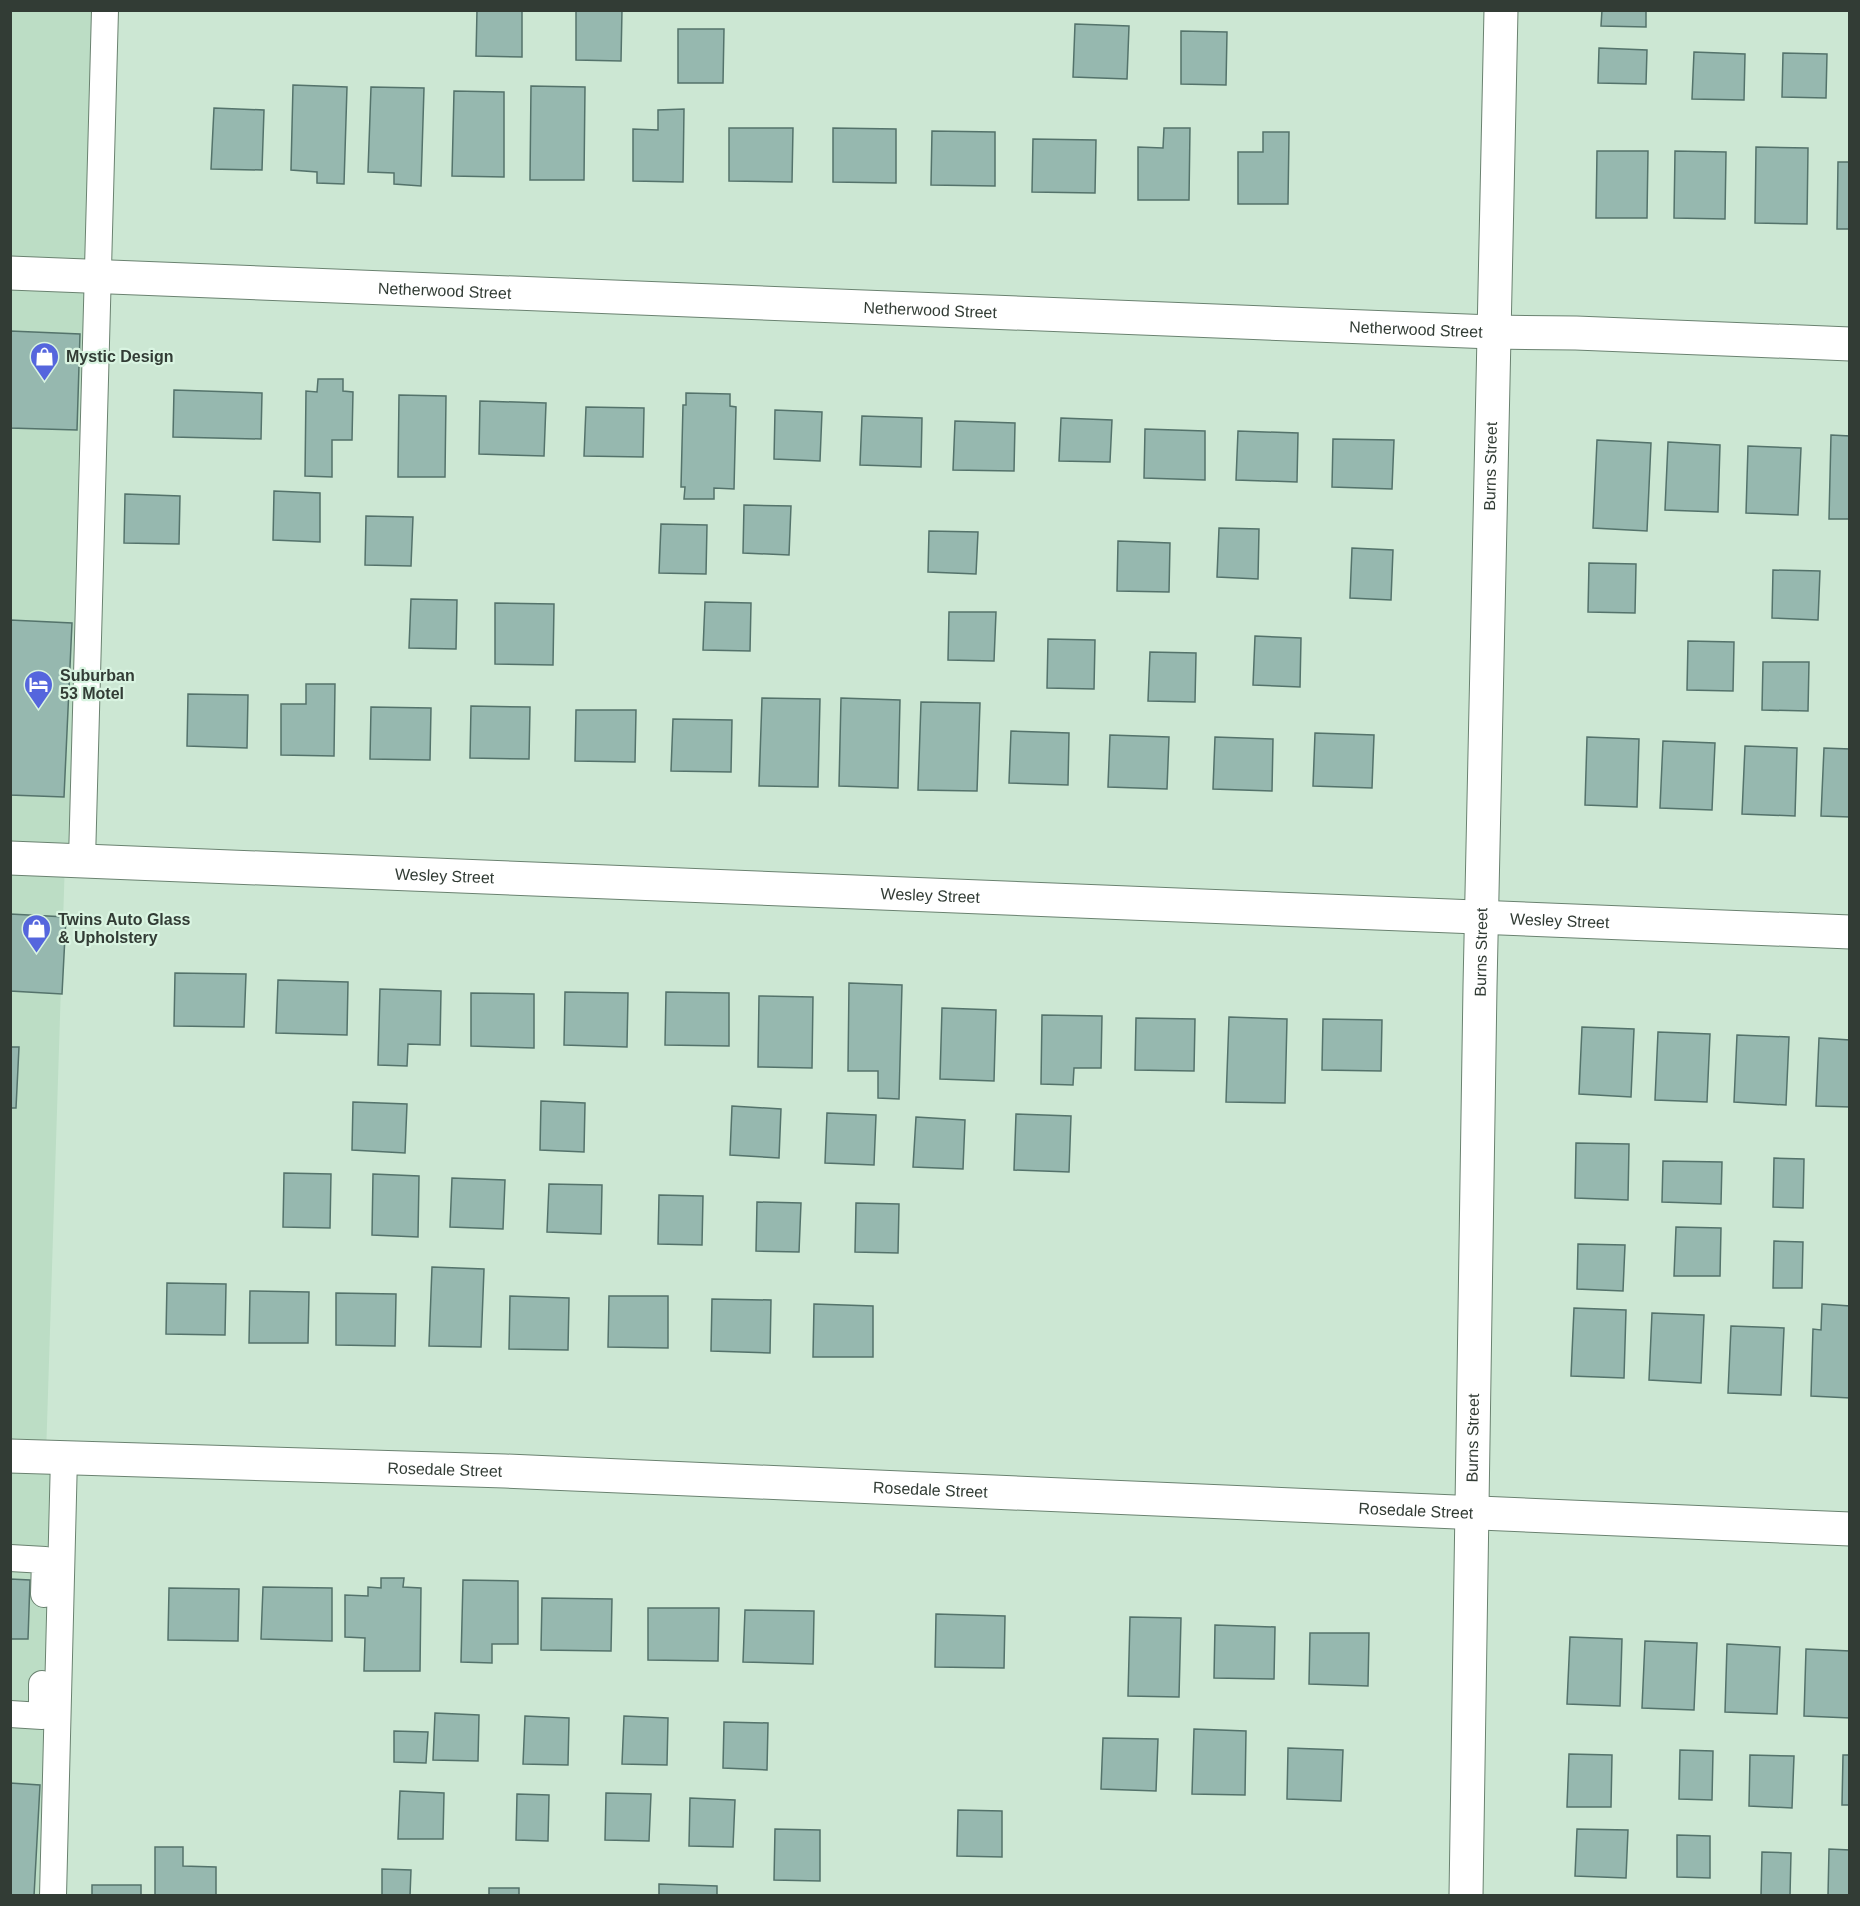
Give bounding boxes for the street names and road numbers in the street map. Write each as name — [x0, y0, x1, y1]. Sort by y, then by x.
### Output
street label: Netherwood Street — [378, 280, 512, 302]
street label: Netherwood Street — [863, 299, 998, 321]
street label: Netherwood Street — [1349, 318, 1483, 341]
street label: Burns Street — [1481, 421, 1500, 511]
street label: Wesley Street — [395, 865, 495, 886]
street label: Wesley Street — [880, 885, 981, 906]
street label: Burns Street — [1472, 907, 1490, 997]
street label: Wesley Street — [1510, 910, 1610, 931]
street label: Burns Street — [1464, 1393, 1482, 1483]
street label: Rosedale Street — [387, 1459, 503, 1480]
street label: Rosedale Street — [873, 1479, 989, 1501]
street label: Rosedale Street — [1358, 1500, 1474, 1522]

